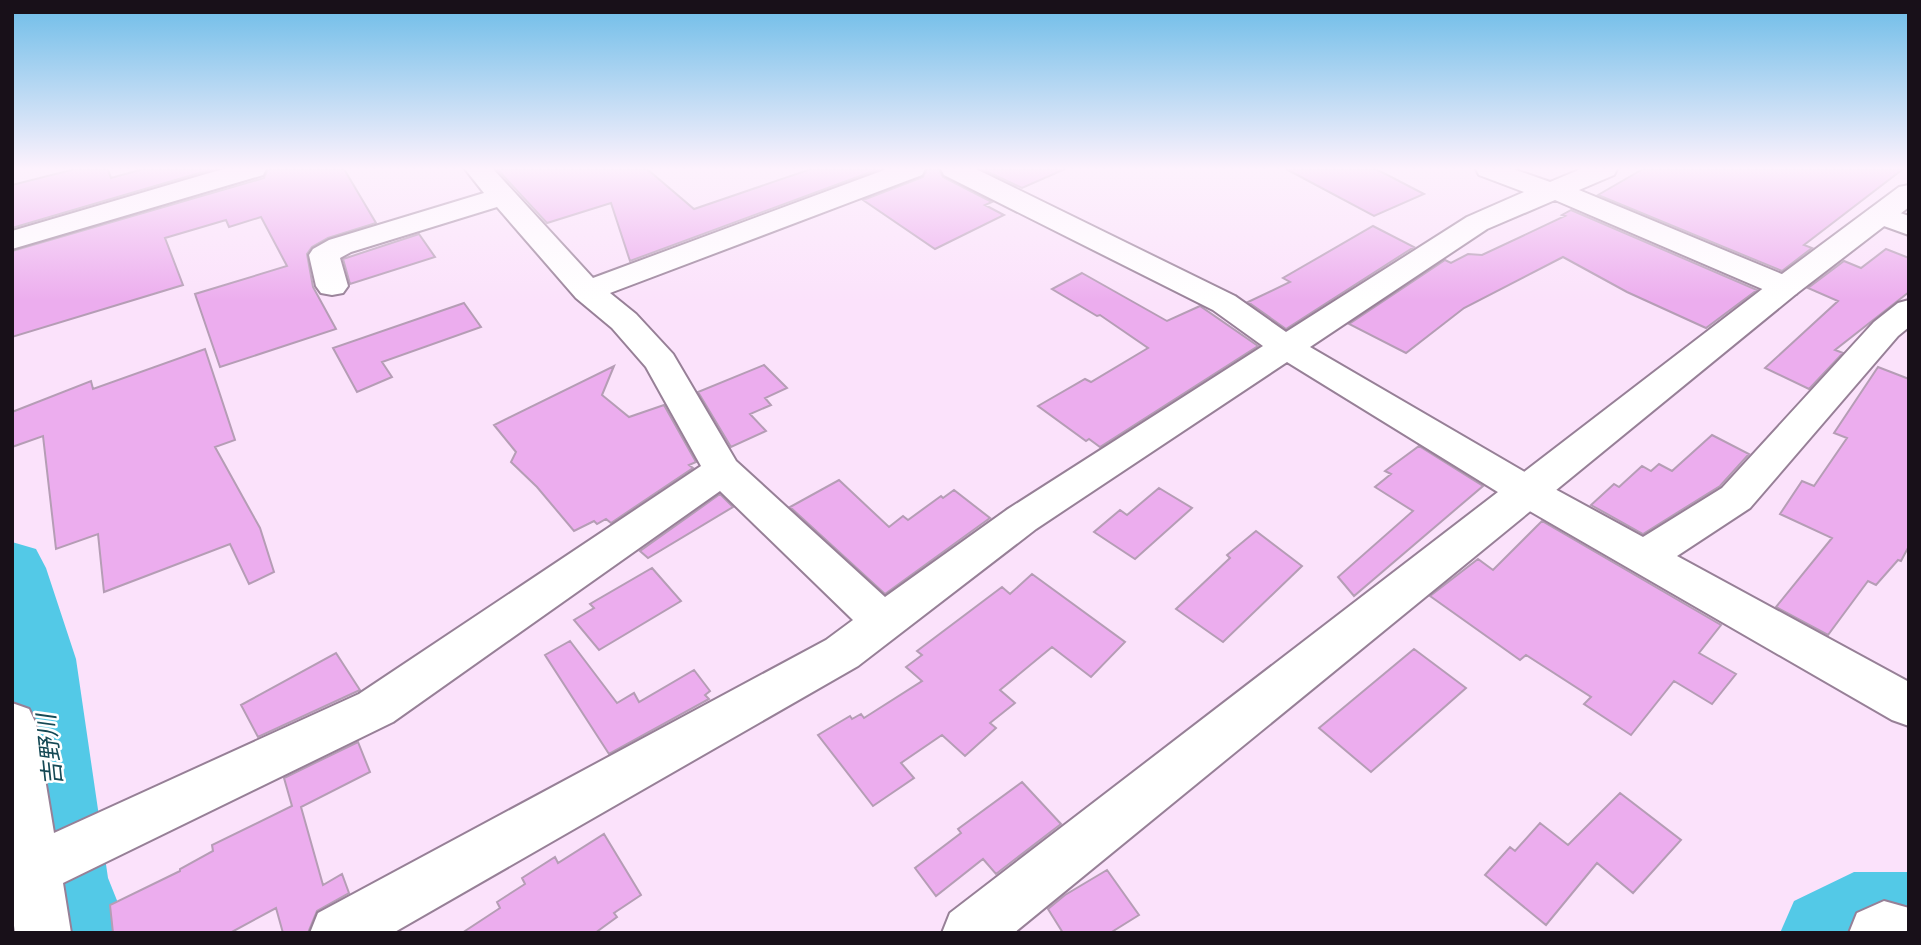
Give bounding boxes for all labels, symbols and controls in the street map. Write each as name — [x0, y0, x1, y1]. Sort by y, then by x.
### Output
water label: 吉野川 — [32, 710, 67, 787]

